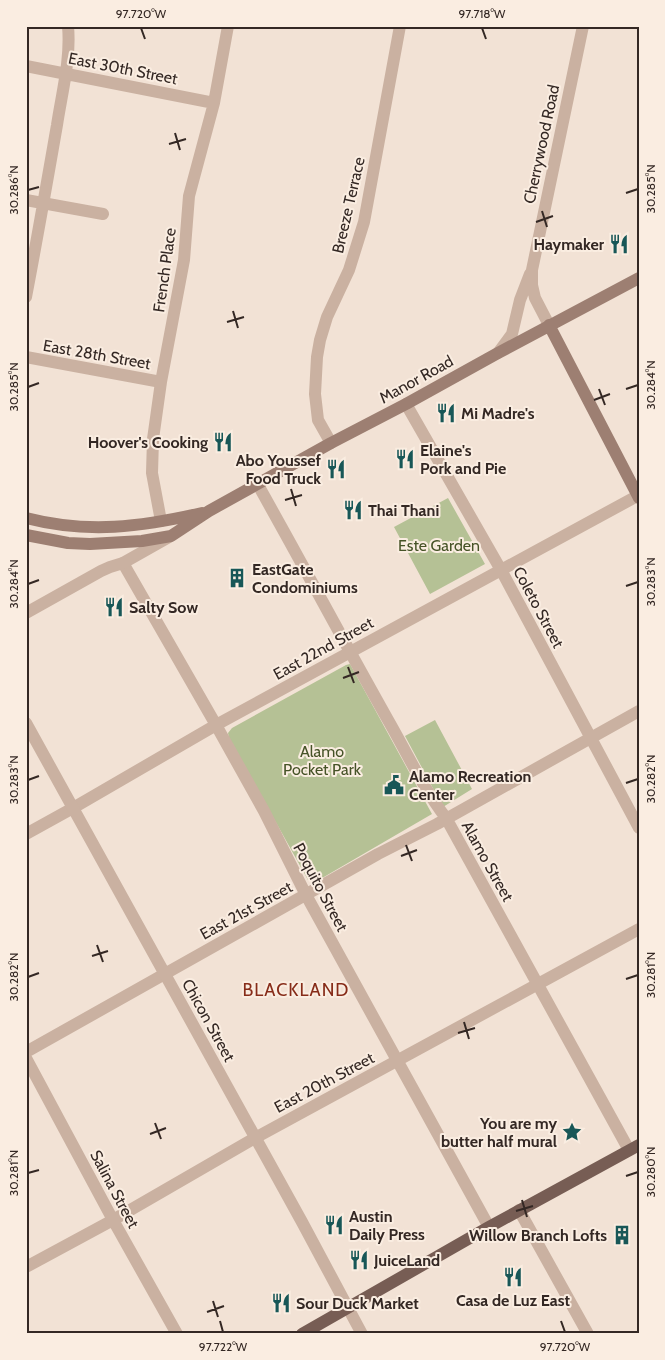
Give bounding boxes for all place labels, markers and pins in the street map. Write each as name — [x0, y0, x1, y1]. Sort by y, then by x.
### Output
restaurant icon: Haymaker — [608, 233, 630, 255]
place label: Haymaker — [533, 235, 605, 254]
restaurant icon: Mi Madre's — [435, 402, 457, 424]
place label: Mi Madre's — [461, 404, 535, 423]
restaurant icon: Hoover's Cooking — [212, 431, 234, 453]
place label: Hoover's Cooking — [88, 433, 208, 452]
place label: Elaine's Pork and Pie — [420, 441, 506, 478]
restaurant icon: Elaine's Pork and Pie — [394, 448, 416, 470]
place label: Abo Youssef Food Truck — [236, 451, 322, 488]
restaurant icon: Abo Youssef Food Truck — [325, 458, 347, 480]
restaurant icon: Thai Thani — [342, 499, 364, 521]
place label: Thai Thani — [368, 501, 439, 520]
place label: EastGate Condominiums — [252, 560, 358, 597]
building icon: EastGate Condominiums — [226, 567, 248, 589]
restaurant icon: Salty Sow — [103, 596, 125, 618]
place label: Salty Sow — [129, 598, 198, 617]
place label: Alamo Recreation Center — [409, 767, 531, 804]
public building icon: Alamo Recreation Center — [383, 774, 405, 796]
place label: You are my butter half mural — [441, 1114, 557, 1151]
place icon: You are my butter half mural — [561, 1121, 583, 1143]
place label: Austin Daily Press — [349, 1207, 425, 1244]
restaurant icon: Austin Daily Press — [323, 1214, 345, 1236]
building icon: Willow Branch Lofts — [611, 1224, 633, 1246]
place label: Willow Branch Lofts — [469, 1226, 607, 1245]
restaurant icon: JuiceLand — [348, 1249, 370, 1271]
place label: JuiceLand — [373, 1251, 440, 1270]
restaurant icon: Casa de Luz East — [502, 1266, 524, 1288]
place label: Casa de Luz East — [456, 1291, 571, 1310]
restaurant icon: Sour Duck Market — [270, 1292, 292, 1314]
place label: Sour Duck Market — [296, 1294, 419, 1313]

